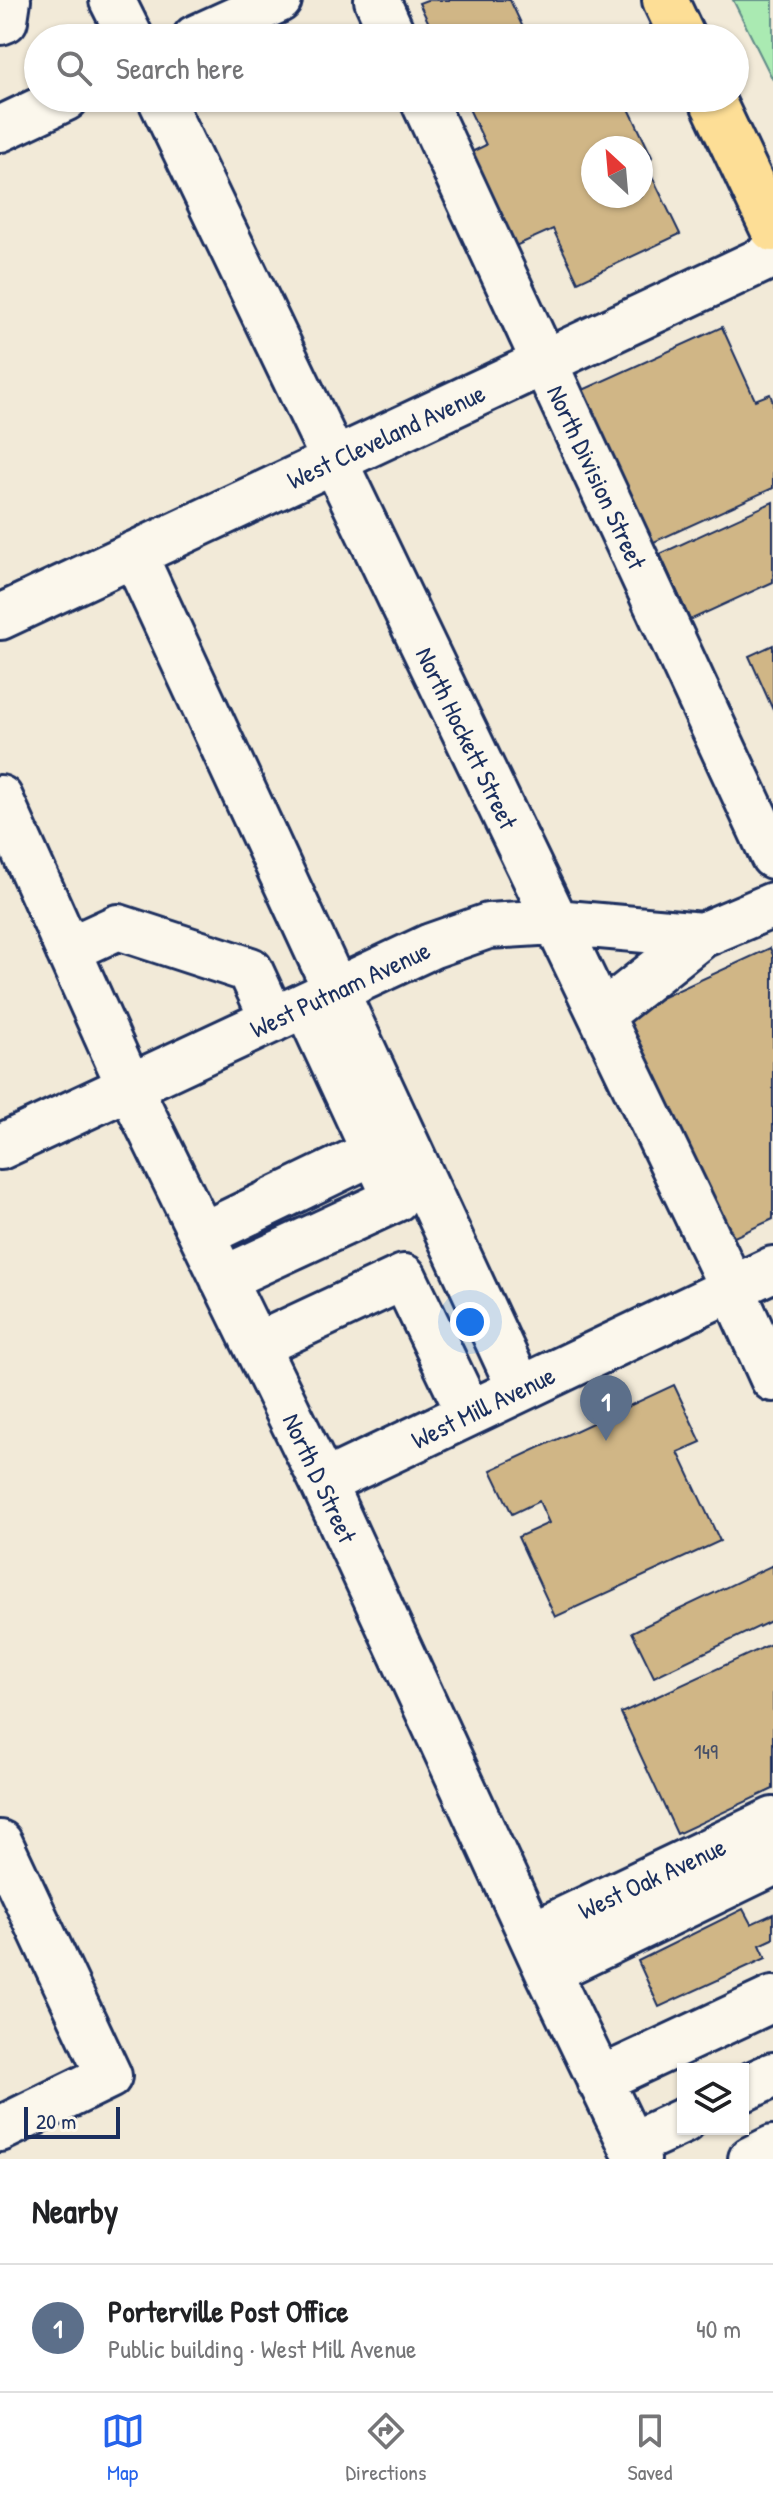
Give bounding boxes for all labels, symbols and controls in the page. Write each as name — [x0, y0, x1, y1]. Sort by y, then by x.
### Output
search box — [24, 24, 749, 112]
icon: search — [52, 46, 96, 90]
text: Search here — [116, 48, 244, 88]
north arrow — [581, 136, 653, 208]
street label: West Cleveland Avenue — [281, 375, 491, 497]
street label: North Division Street — [539, 379, 655, 576]
street label: North Hockett Street — [408, 641, 527, 836]
street label: West Putnam Avenue — [244, 932, 436, 1046]
your location — [450, 1302, 490, 1342]
street label: West Mill Avenue — [405, 1357, 561, 1457]
pin: 1 — [580, 1375, 632, 1441]
street label: North D Street — [275, 1408, 366, 1549]
house number: 149 — [694, 1736, 718, 1766]
street label: West Oak Avenue — [573, 1829, 731, 1927]
map controls — [677, 2063, 749, 2135]
button: layers — [677, 2063, 749, 2135]
scale bar — [24, 2103, 120, 2139]
text: 20 m — [36, 2106, 76, 2136]
text: Nearby — [32, 2188, 118, 2234]
text: Porterville Post Office — [108, 2291, 348, 2331]
text: 1 — [53, 2311, 63, 2346]
text: 40 m — [696, 2311, 741, 2346]
text: Public building · West Mill Avenue — [108, 2331, 416, 2366]
tab: Map — [101, 2409, 145, 2487]
tab: Directions — [346, 2409, 427, 2487]
tab: Saved — [628, 2409, 672, 2487]

